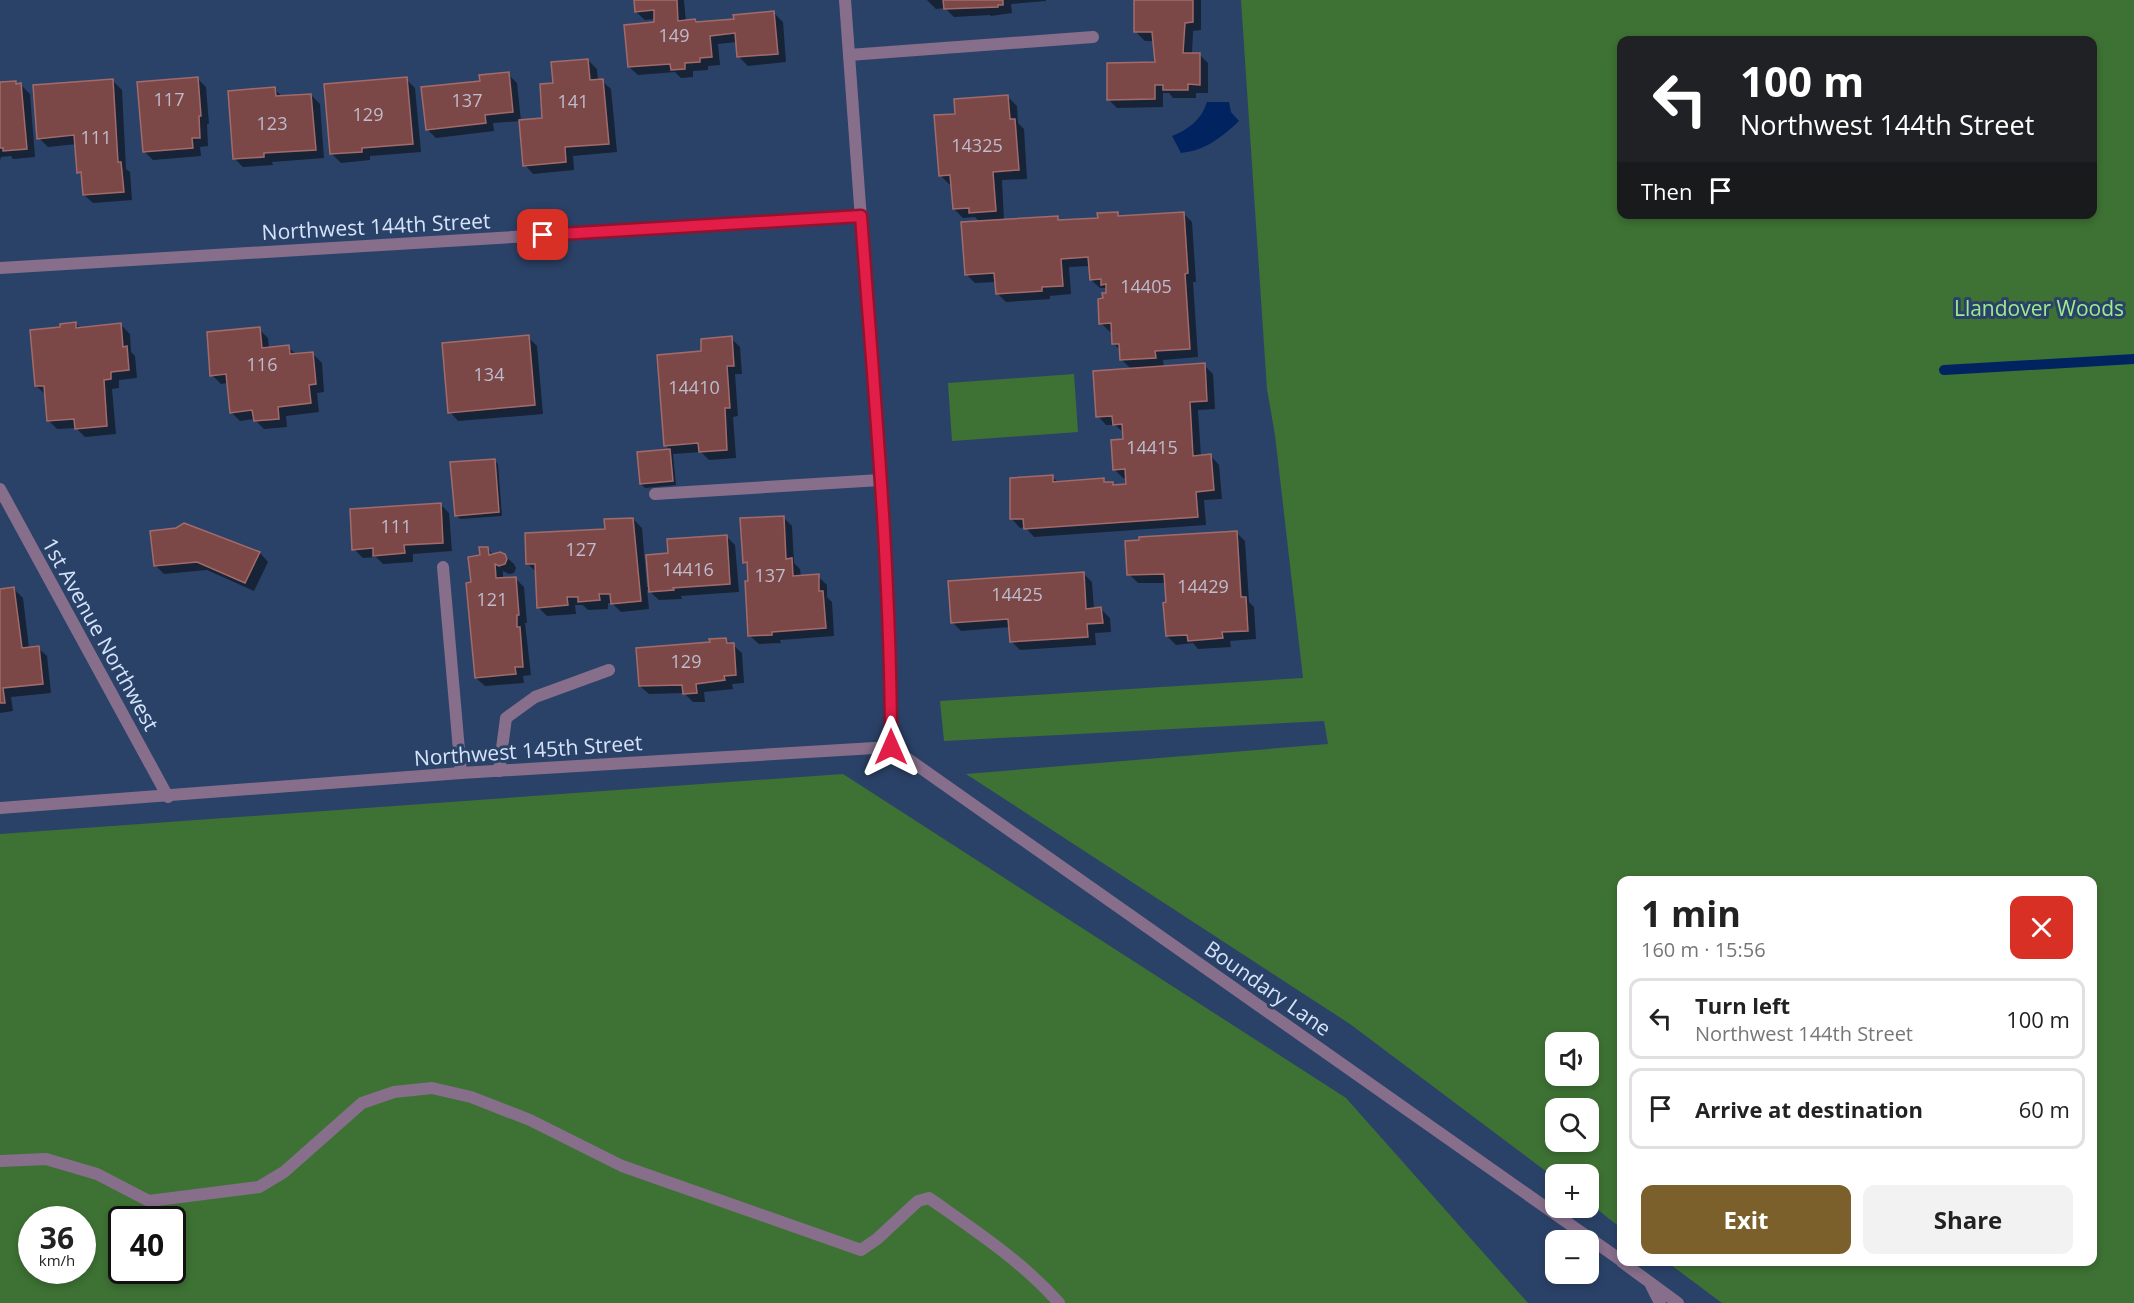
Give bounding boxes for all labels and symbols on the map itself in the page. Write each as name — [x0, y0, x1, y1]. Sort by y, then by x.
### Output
house number: 149 — [659, 23, 689, 47]
house number: 117 — [154, 87, 184, 111]
house number: 137 — [452, 88, 482, 112]
house number: 141 — [558, 89, 588, 113]
house number: 129 — [353, 102, 383, 126]
house number: 123 — [257, 111, 287, 135]
house number: 111 — [81, 125, 111, 149]
house number: 14325 — [951, 133, 1003, 157]
street label: Northwest 144th Street — [261, 206, 491, 246]
pin — [517, 209, 568, 260]
house number: 14405 — [1120, 274, 1172, 298]
park label: Llandover Woods — [1954, 294, 2124, 322]
house number: 116 — [247, 352, 277, 376]
house number: 134 — [474, 362, 504, 386]
house number: 14410 — [668, 375, 720, 399]
house number: 14415 — [1126, 435, 1178, 459]
house number: 111 — [381, 514, 411, 538]
street label: 1st Avenue Northwest — [36, 533, 166, 735]
house number: 127 — [566, 537, 596, 561]
house number: 14416 — [662, 557, 714, 581]
house number: 137 — [755, 563, 785, 587]
house number: 14429 — [1177, 574, 1229, 598]
house number: 14425 — [991, 582, 1043, 606]
house number: 121 — [477, 587, 507, 611]
house number: 129 — [671, 649, 701, 673]
position arrow — [859, 715, 923, 779]
street label: Northwest 145th Street — [413, 728, 643, 772]
street label: Boundary Lane — [1199, 934, 1337, 1042]
speed limit sign: 40 — [108, 1206, 186, 1284]

